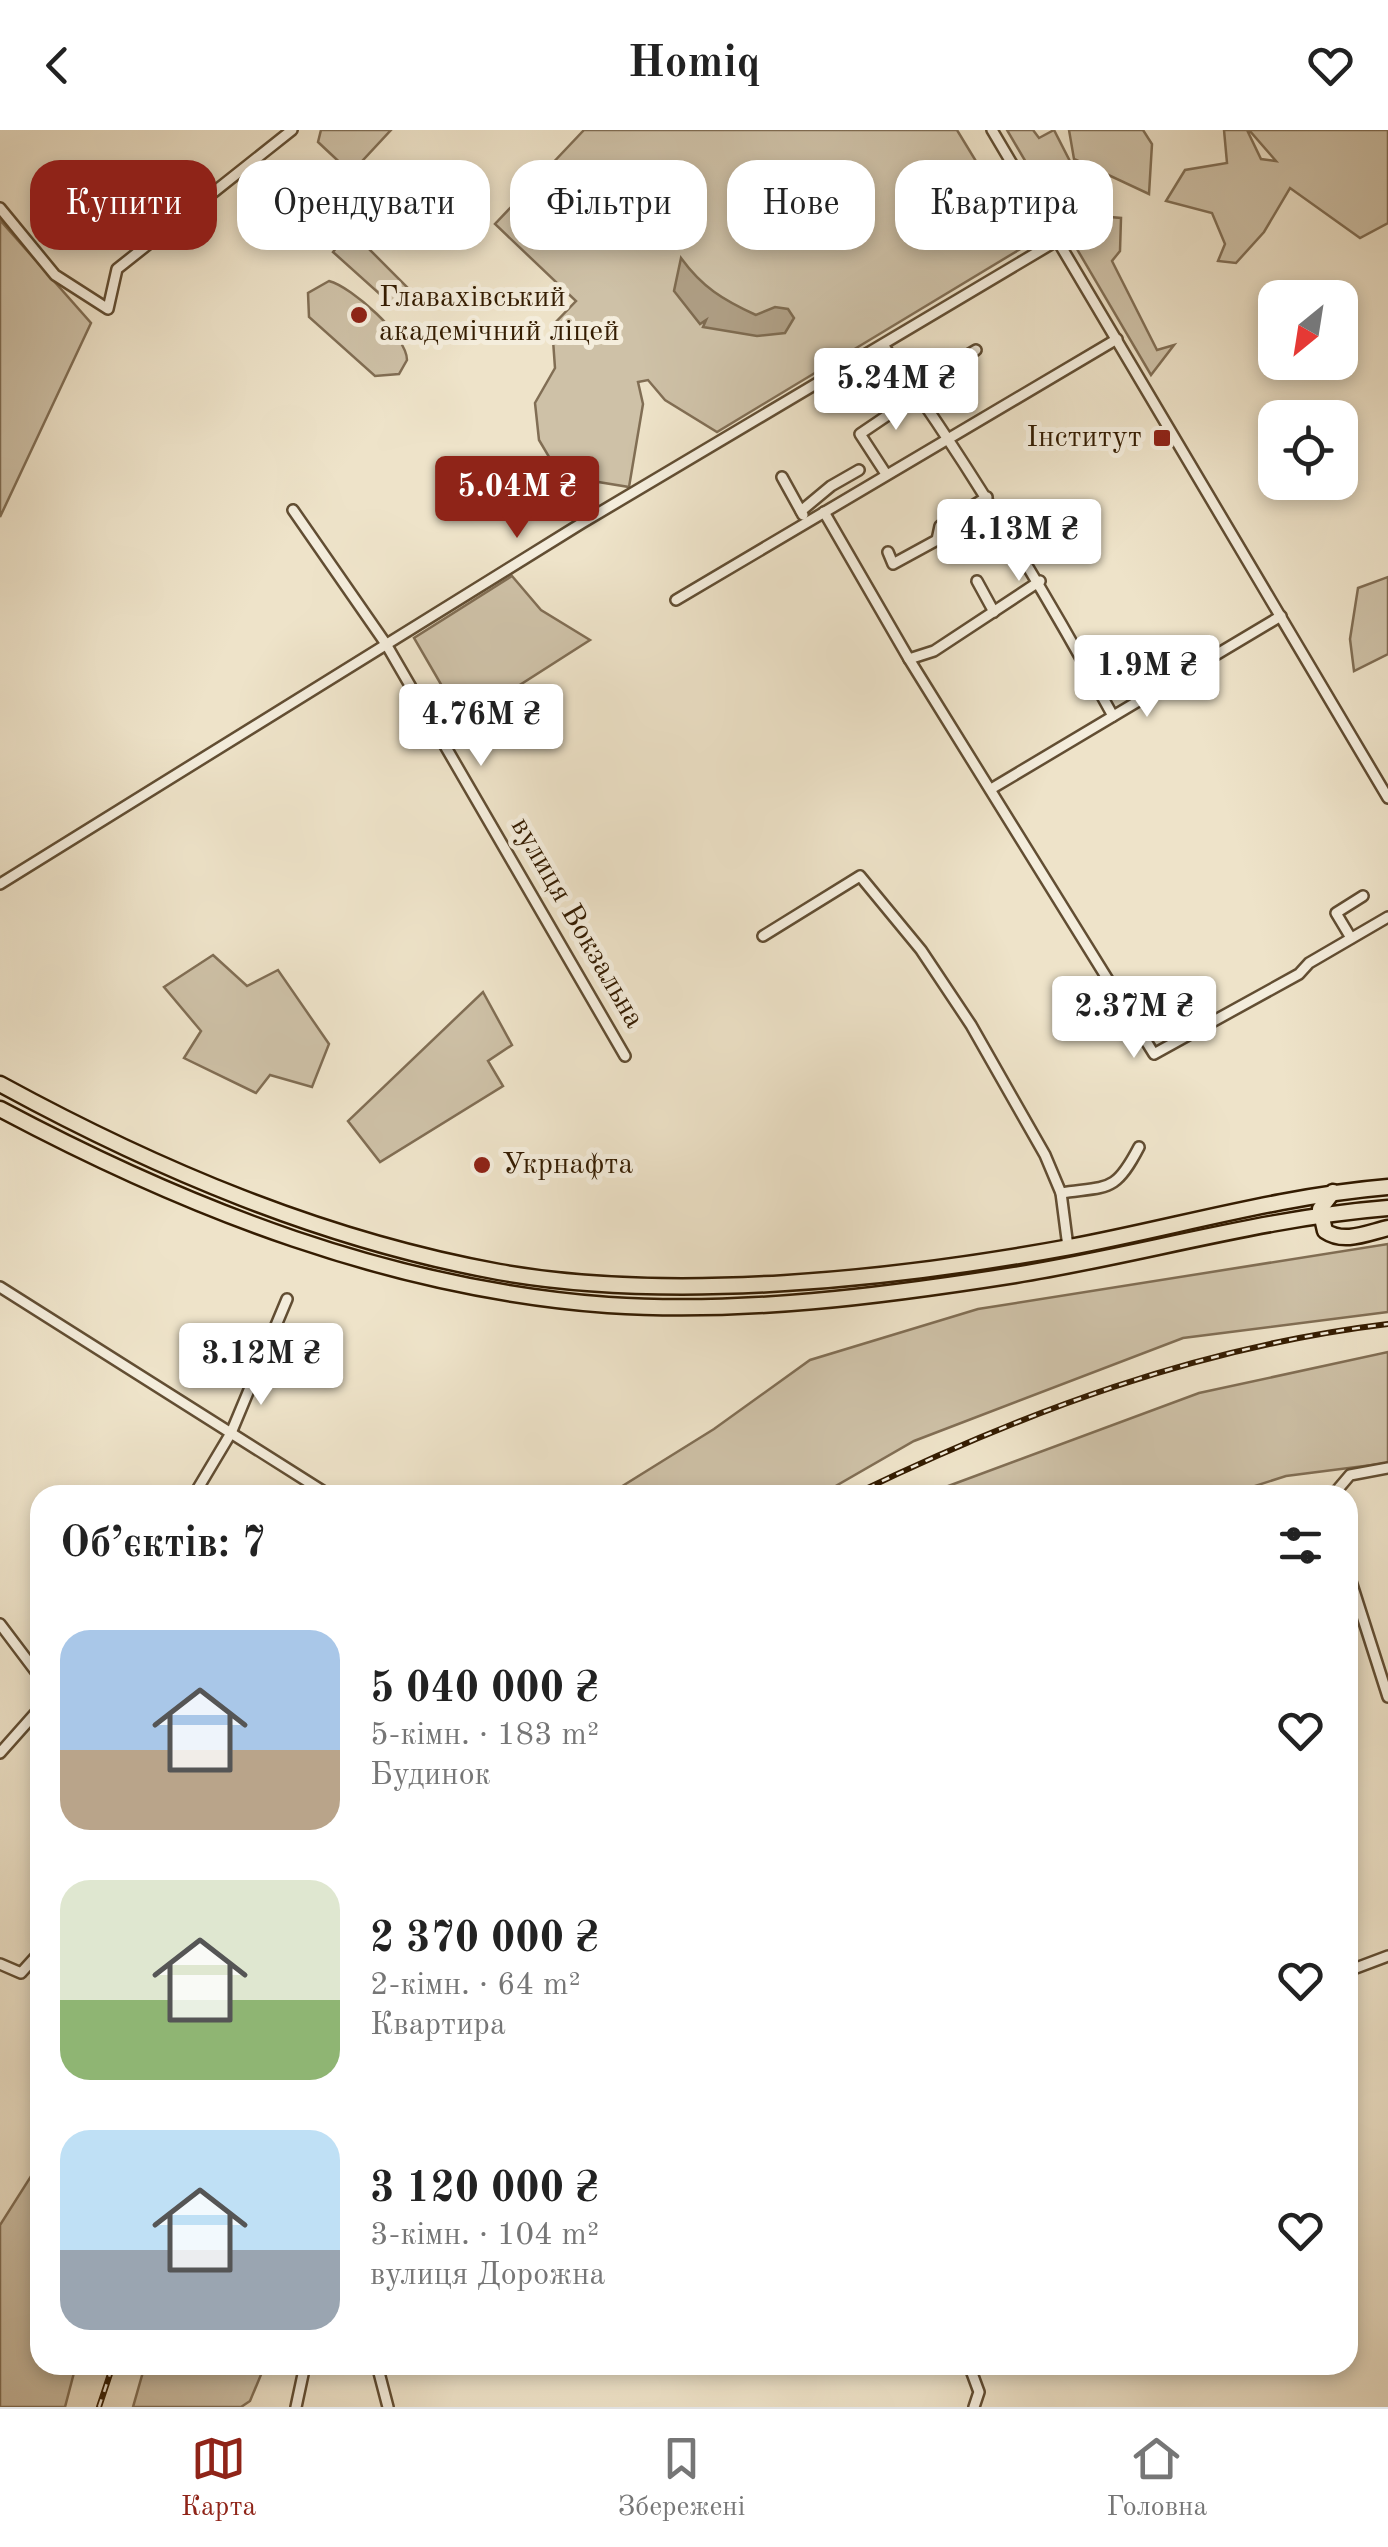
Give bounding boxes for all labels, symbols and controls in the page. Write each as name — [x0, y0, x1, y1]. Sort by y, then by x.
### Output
icon: back — [30, 38, 85, 93]
icon: heart — [1303, 38, 1358, 93]
text: Homiq — [628, 42, 760, 87]
chip: Купити — [30, 160, 217, 250]
chip: Орендувати — [237, 160, 490, 250]
chip: Фільтри — [510, 160, 707, 250]
chip: Нове — [727, 160, 875, 250]
chip: Квартира — [895, 160, 1113, 250]
north arrow — [1258, 280, 1358, 380]
map controls — [1258, 280, 1358, 500]
place label: Главахівський академічний ліцей — [379, 283, 619, 347]
marker: Главахівський академічний ліцей — [348, 304, 370, 326]
pin: 5.24M ₴ — [804, 348, 988, 433]
text: 5.24M ₴ — [836, 364, 956, 396]
button: locate — [1258, 400, 1358, 500]
place label: Інститут — [1026, 423, 1142, 453]
marker: Інститут — [1151, 427, 1173, 449]
pin: 5.04M ₴ — [425, 456, 609, 541]
text: 5.04M ₴ — [457, 472, 577, 504]
pin: 4.13M ₴ — [927, 499, 1111, 584]
text: 4.13M ₴ — [959, 515, 1079, 547]
pin: 1.9M ₴ — [1066, 635, 1228, 720]
text: 1.9M ₴ — [1096, 651, 1198, 683]
pin: 4.76M ₴ — [389, 684, 573, 769]
text: 4.76M ₴ — [421, 700, 541, 732]
street label: вулиця Вокзальна — [505, 813, 649, 1034]
pin: 2.37M ₴ — [1042, 976, 1226, 1061]
text: 2.37M ₴ — [1074, 992, 1194, 1024]
place label: Укрнафта — [502, 1150, 633, 1180]
marker: Укрнафта — [471, 1154, 493, 1176]
pin: 3.12M ₴ — [169, 1323, 353, 1408]
text: 3.12M ₴ — [201, 1339, 321, 1371]
icon: filters — [1273, 1518, 1328, 1573]
text: Об’єктів: 7 — [60, 1524, 266, 1566]
text: 5 040 000 ₴ — [370, 1669, 599, 1711]
icon: home — [140, 1670, 260, 1790]
icon: heart — [1273, 1703, 1328, 1758]
text: 5-кімн. · 183 m² — [370, 1720, 599, 1752]
text: Будинок — [370, 1760, 491, 1792]
text: 2 370 000 ₴ — [370, 1919, 599, 1961]
icon: home — [140, 1920, 260, 2040]
icon: heart — [1273, 1953, 1328, 2008]
text: 2-кімн. · 64 m² — [370, 1970, 581, 2002]
text: Квартира — [370, 2010, 506, 2042]
text: 3 120 000 ₴ — [370, 2169, 599, 2211]
icon: home — [140, 2170, 260, 2290]
icon: heart — [1273, 2203, 1328, 2258]
text: 3-кімн. · 104 m² — [370, 2220, 599, 2252]
text: вулиця Дорожна — [370, 2260, 605, 2292]
tab: Карта — [181, 2431, 256, 2526]
tab: Збережені — [618, 2431, 745, 2526]
tab: Головна — [1107, 2431, 1207, 2526]

